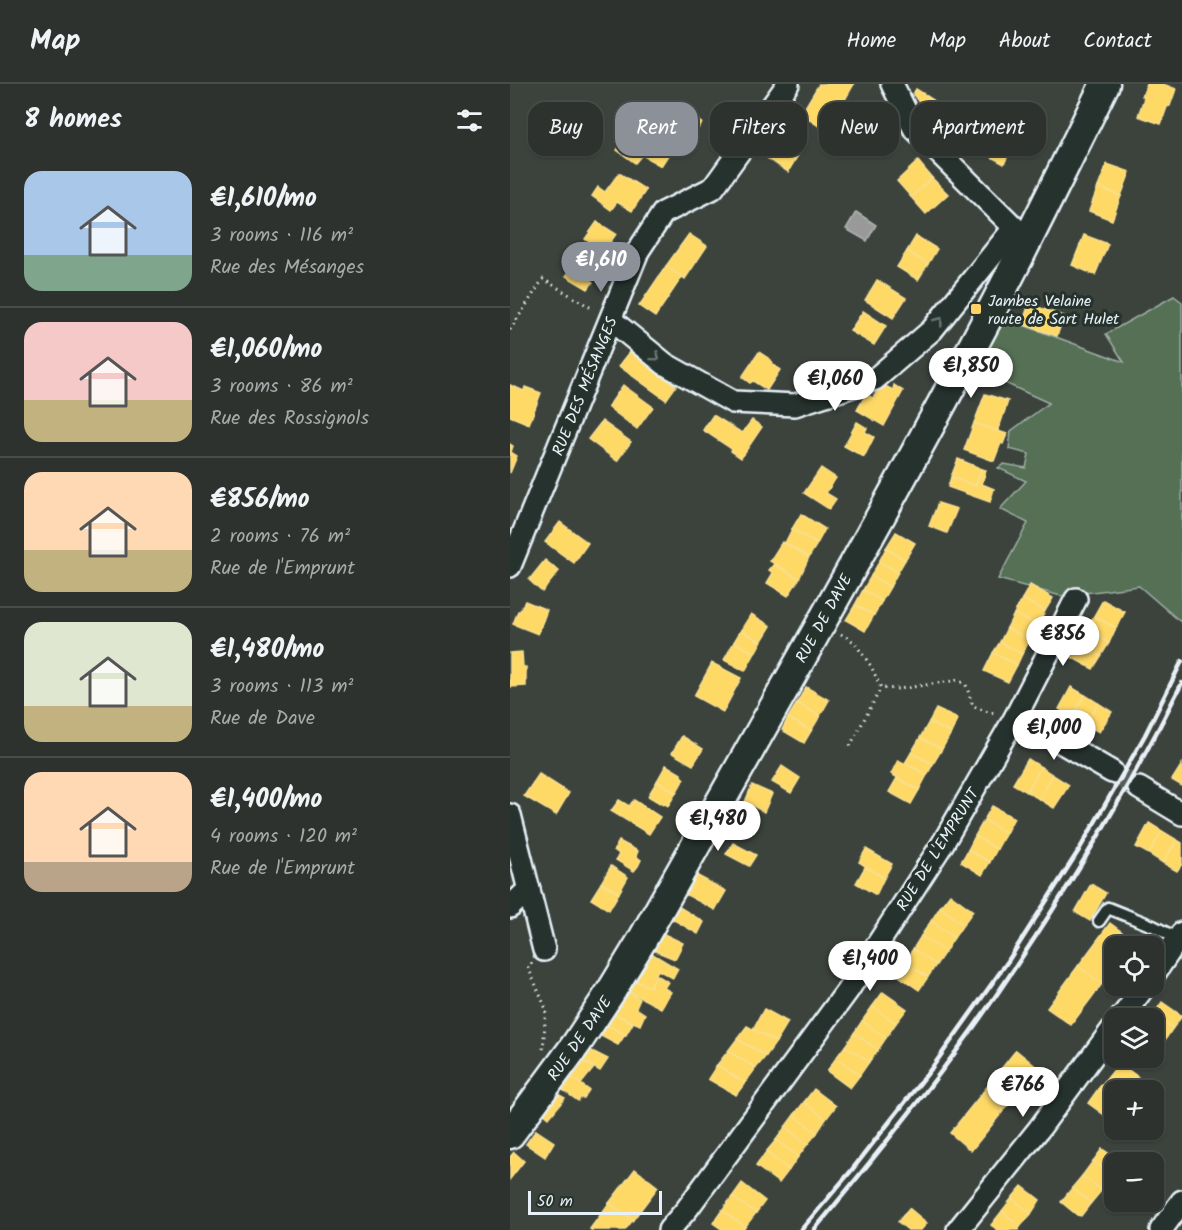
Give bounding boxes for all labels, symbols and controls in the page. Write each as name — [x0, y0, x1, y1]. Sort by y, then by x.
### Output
text: Map — [30, 19, 81, 64]
text: Home — [847, 25, 896, 58]
text: Map — [929, 25, 966, 58]
text: About — [999, 25, 1050, 58]
text: Contact — [1083, 25, 1152, 58]
text: 8 homes — [24, 99, 122, 141]
chip: Buy — [528, 102, 603, 156]
chip: Rent — [615, 102, 698, 156]
chip: Filters — [710, 102, 807, 156]
chip: New — [819, 102, 899, 156]
chip: Apartment — [911, 102, 1046, 156]
icon: filters — [453, 104, 486, 137]
text: €1,610/mo — [210, 178, 317, 220]
icon: home — [72, 195, 144, 267]
text: 3 rooms · 116 m² — [210, 220, 353, 252]
pin: €1,610 — [552, 242, 650, 293]
text: €1,610 — [575, 245, 627, 277]
text: Rue des Mésanges — [210, 252, 364, 284]
place label: Jambes Velaine route de Sart Hulet — [988, 289, 1120, 332]
marker: Jambes Velaine route de Sart Hulet — [969, 302, 983, 316]
street label: RUE DES MÉSANGES — [546, 313, 625, 460]
one-way arrow — [931, 317, 942, 328]
text: €1,060/mo — [210, 329, 322, 371]
icon: home — [72, 346, 144, 418]
pin: €1,850 — [922, 348, 1020, 399]
one-way arrow — [649, 350, 660, 361]
text: €1,850 — [943, 351, 999, 383]
pin: €1,060 — [786, 361, 884, 412]
text: €1,060 — [807, 364, 863, 396]
text: 3 rooms · 86 m² — [210, 371, 353, 403]
text: Rue des Rossignols — [210, 403, 369, 435]
text: €856/mo — [210, 479, 310, 521]
icon: home — [72, 496, 144, 568]
text: 2 rooms · 76 m² — [210, 521, 350, 553]
text: Rue de l'Emprunt — [210, 553, 355, 585]
street label: RUE DE DAVE — [789, 569, 859, 668]
pin: €856 — [1027, 616, 1099, 667]
text: €856 — [1040, 619, 1086, 651]
text: €1,480/mo — [210, 629, 324, 671]
icon: home — [72, 646, 144, 718]
text: 3 rooms · 113 m² — [210, 671, 353, 703]
text: Rue de Dave — [210, 703, 315, 735]
pin: €1,000 — [1005, 710, 1103, 761]
text: €1,000 — [1027, 713, 1081, 745]
text: €1,400/mo — [210, 779, 322, 821]
street label: RUE DE L'EMPRUNT — [890, 782, 987, 916]
icon: home — [72, 796, 144, 868]
pin: €1,480 — [669, 801, 767, 852]
text: €1,480 — [690, 804, 746, 836]
text: 4 rooms · 120 m² — [210, 821, 357, 853]
text: Rue de l'Emprunt — [210, 853, 355, 885]
map controls — [1104, 936, 1164, 1212]
button: locate — [1104, 936, 1164, 996]
pin: €1,400 — [821, 941, 919, 992]
text: €1,400 — [842, 944, 898, 976]
street label: RUE DE DAVE — [542, 991, 619, 1086]
button: layers — [1104, 1008, 1164, 1068]
pin: €766 — [987, 1067, 1059, 1118]
text: €766 — [1001, 1070, 1045, 1102]
button: + — [1104, 1080, 1164, 1140]
button: − — [1104, 1152, 1164, 1212]
scale bar — [528, 1188, 662, 1216]
text: 50 m — [537, 1189, 573, 1214]

